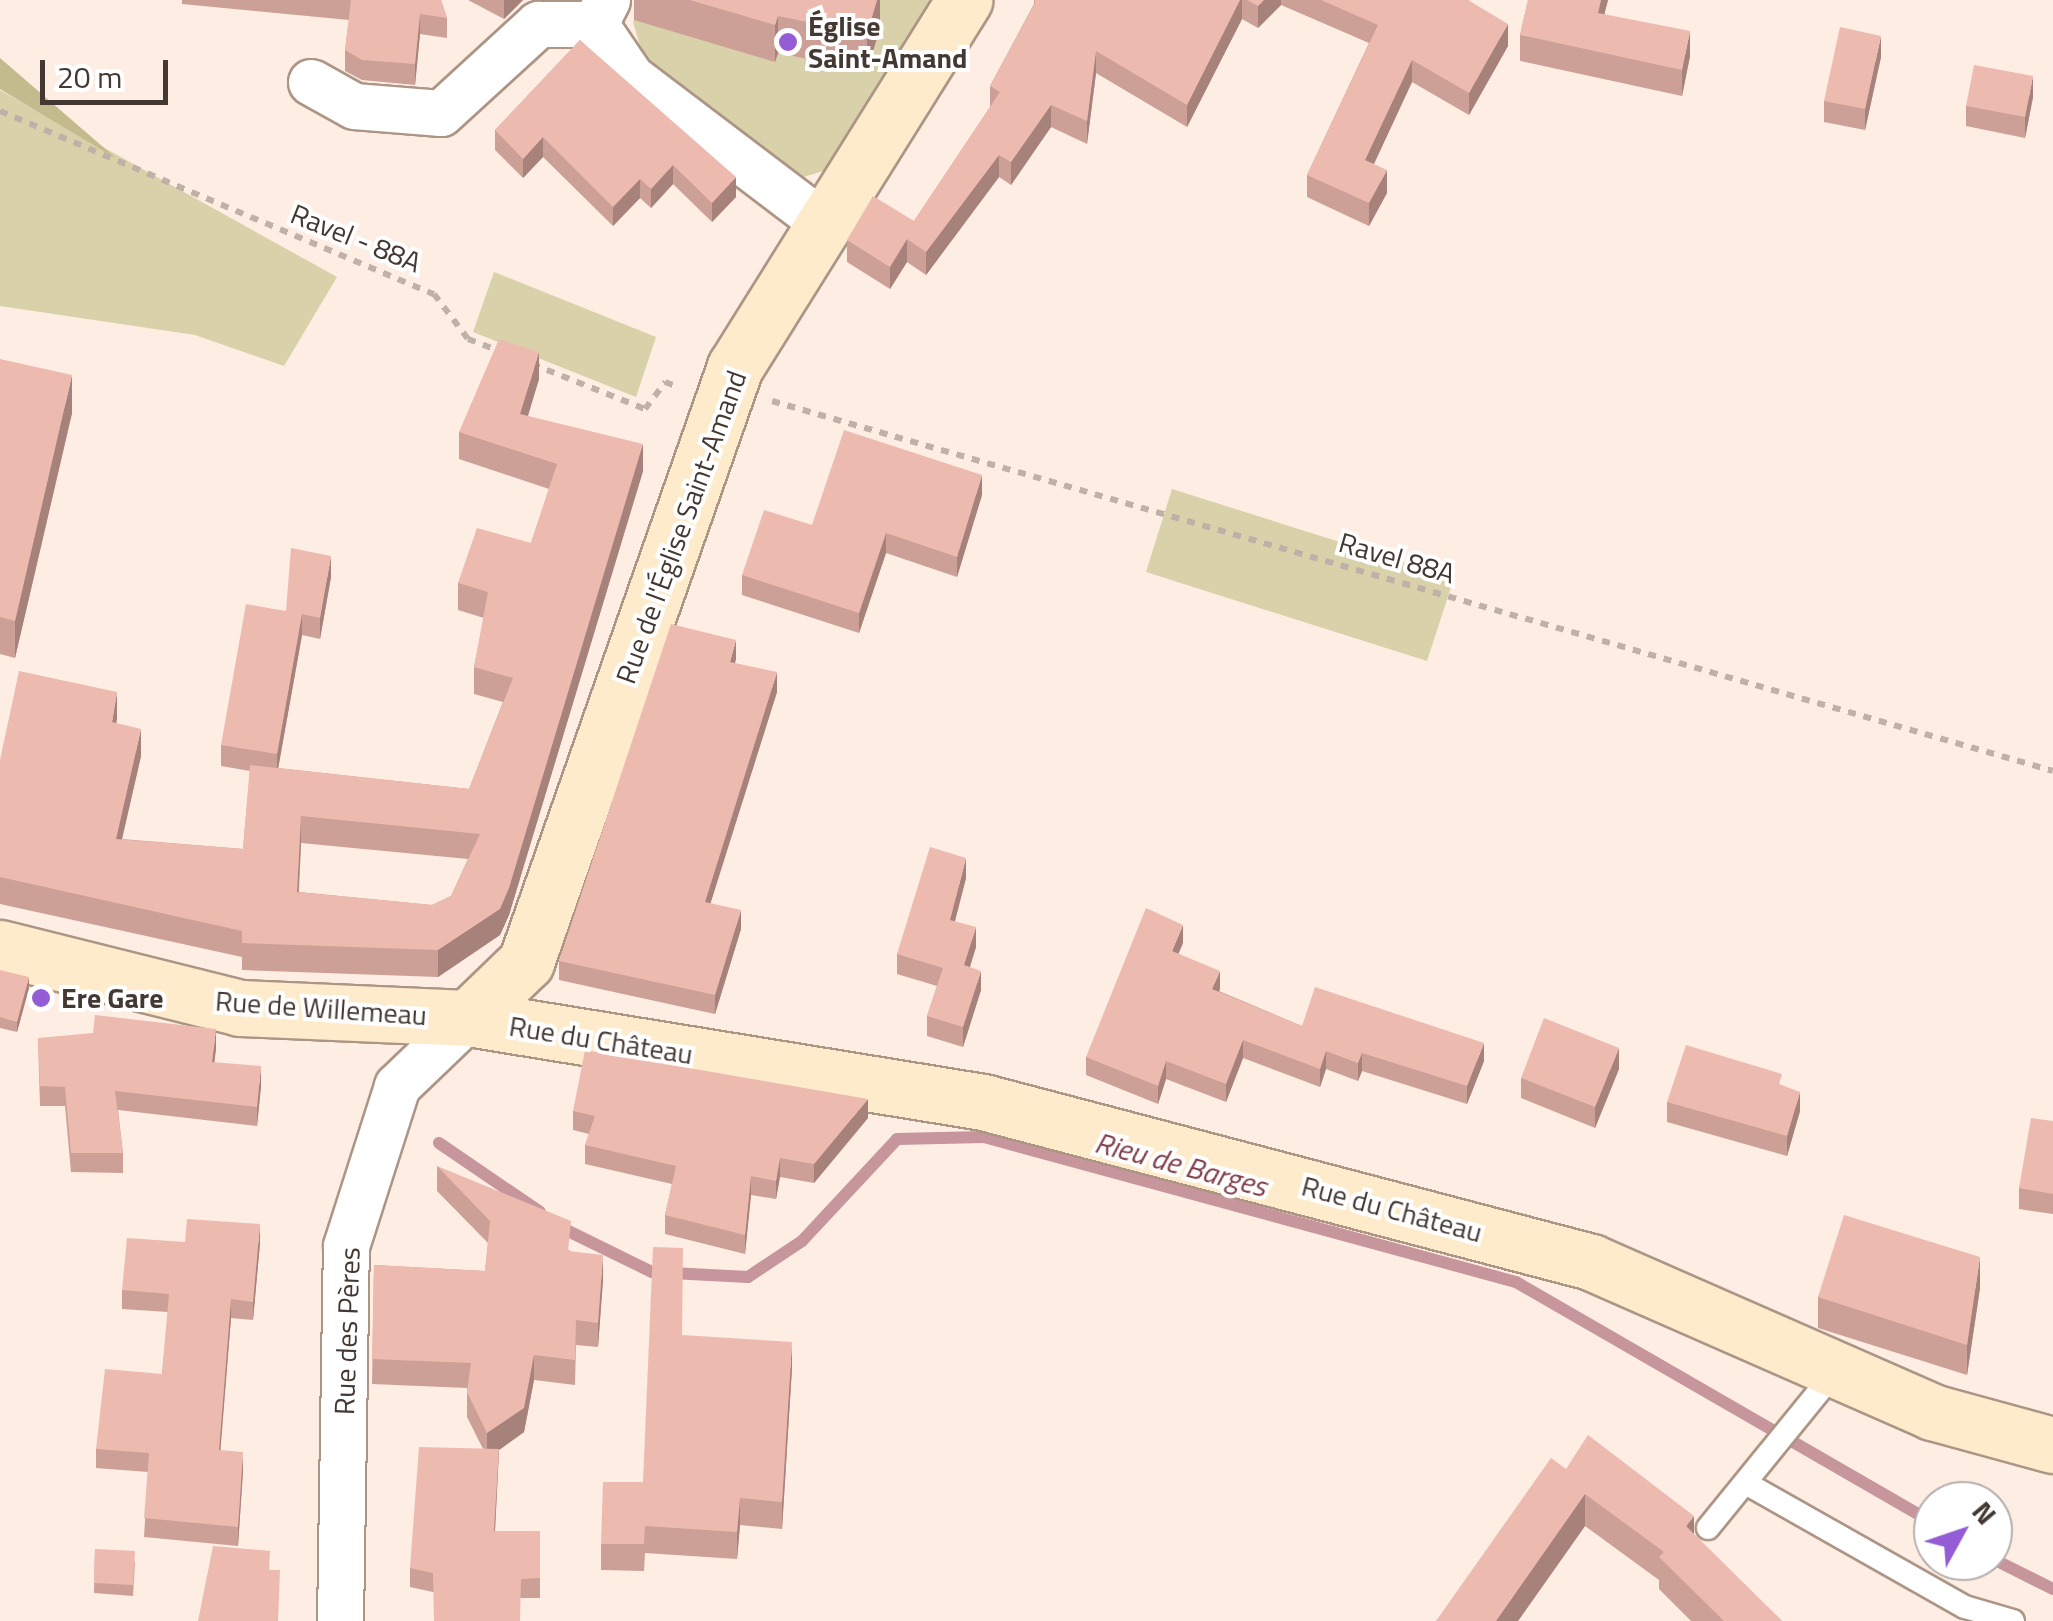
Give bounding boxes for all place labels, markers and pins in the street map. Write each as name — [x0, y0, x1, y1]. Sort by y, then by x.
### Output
place label: Église Saint-Amand — [808, 9, 967, 75]
marker: Église Saint-Amand — [777, 31, 799, 53]
place label: Ere Gare — [61, 981, 163, 1015]
marker: Ere Gare — [30, 987, 52, 1009]

